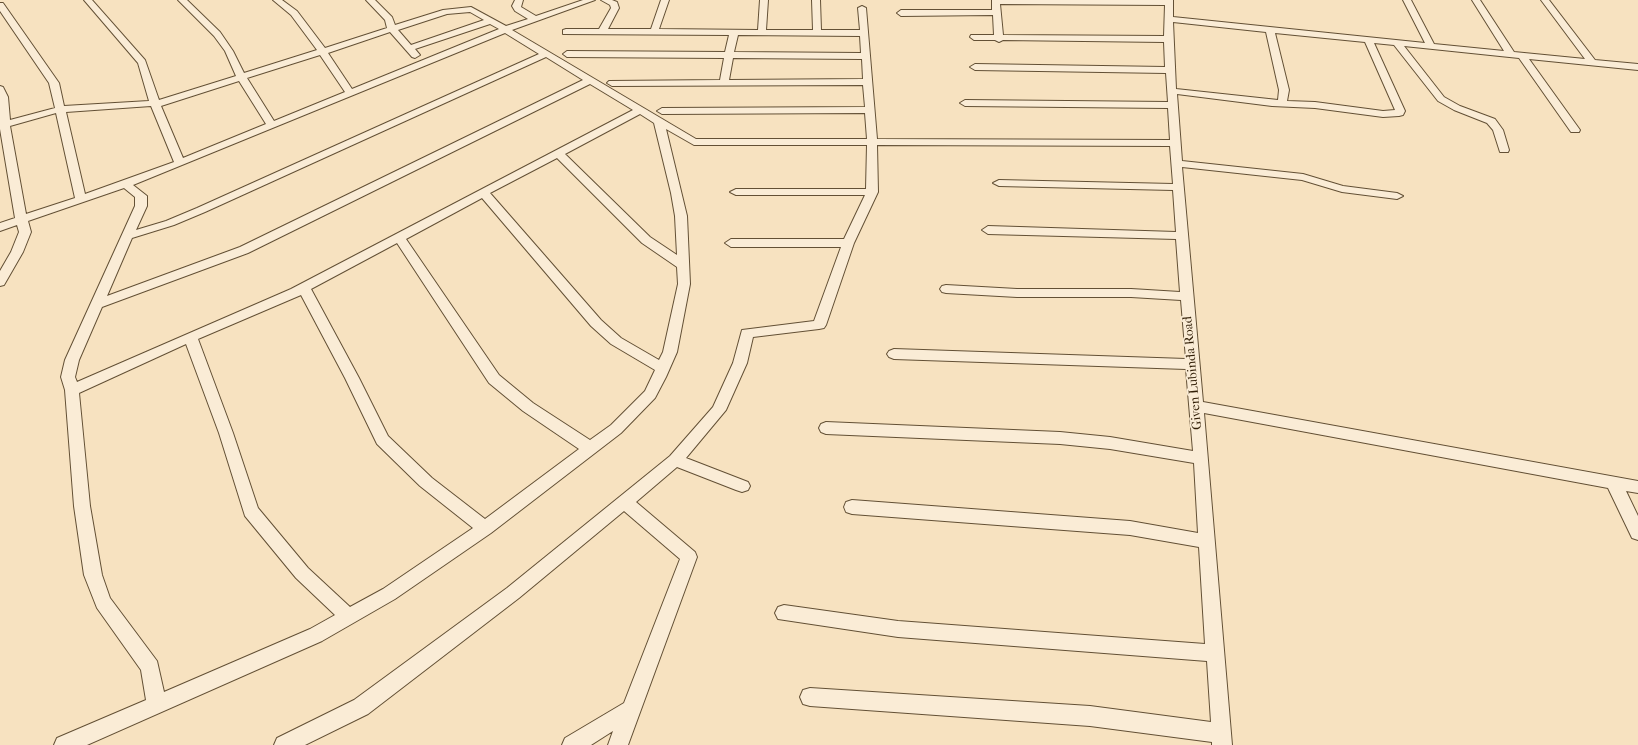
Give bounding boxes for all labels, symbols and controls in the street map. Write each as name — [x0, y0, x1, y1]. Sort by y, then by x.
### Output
street label: Given Lubinda Road — [1180, 316, 1206, 430]

